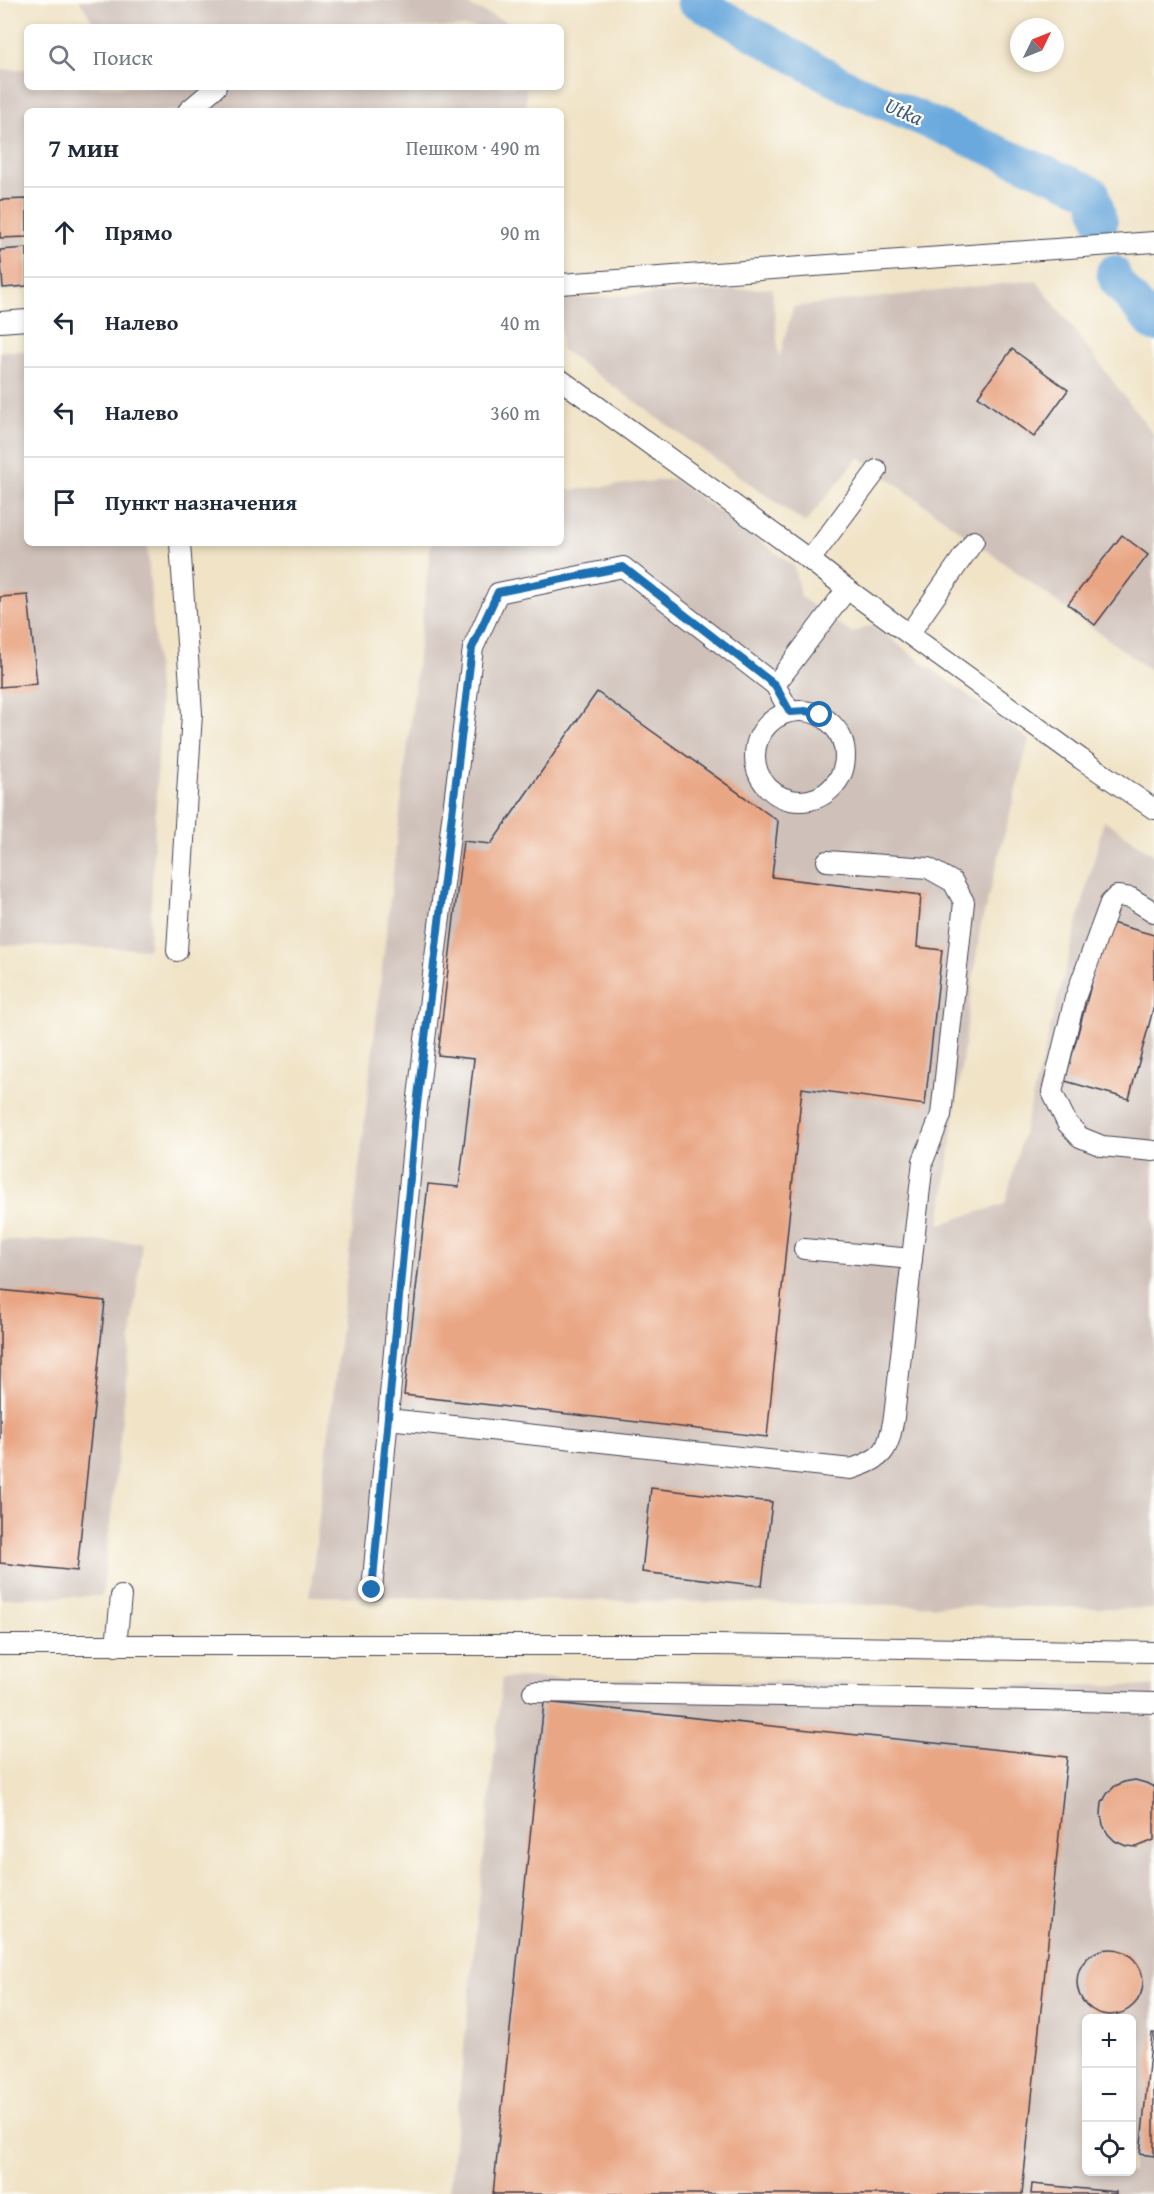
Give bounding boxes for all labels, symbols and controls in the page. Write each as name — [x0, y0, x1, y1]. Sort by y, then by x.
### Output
north arrow — [1010, 18, 1064, 72]
search box — [24, 24, 564, 90]
icon: search — [45, 41, 78, 74]
text: Поиск — [93, 41, 153, 73]
water label: Utka — [880, 89, 928, 133]
text: 7 мин — [48, 128, 119, 167]
text: Пешком · 490 m — [406, 133, 540, 162]
icon: ahead — [48, 216, 81, 249]
text: Прямо — [105, 216, 172, 248]
text: 90 m — [500, 218, 540, 247]
icon: left — [48, 306, 81, 339]
text: Налево — [105, 306, 178, 338]
text: 40 m — [500, 308, 540, 337]
icon: left — [48, 396, 81, 429]
text: Налево — [105, 396, 178, 428]
text: 360 m — [490, 398, 540, 427]
icon: arrive — [48, 486, 81, 519]
text: Пункт назначения — [105, 486, 297, 518]
route start — [806, 701, 832, 727]
route end — [358, 1576, 384, 1602]
map controls — [1082, 2014, 1136, 2176]
button: + — [1082, 2014, 1136, 2068]
button: − — [1082, 2068, 1136, 2122]
button: locate — [1082, 2122, 1136, 2176]

